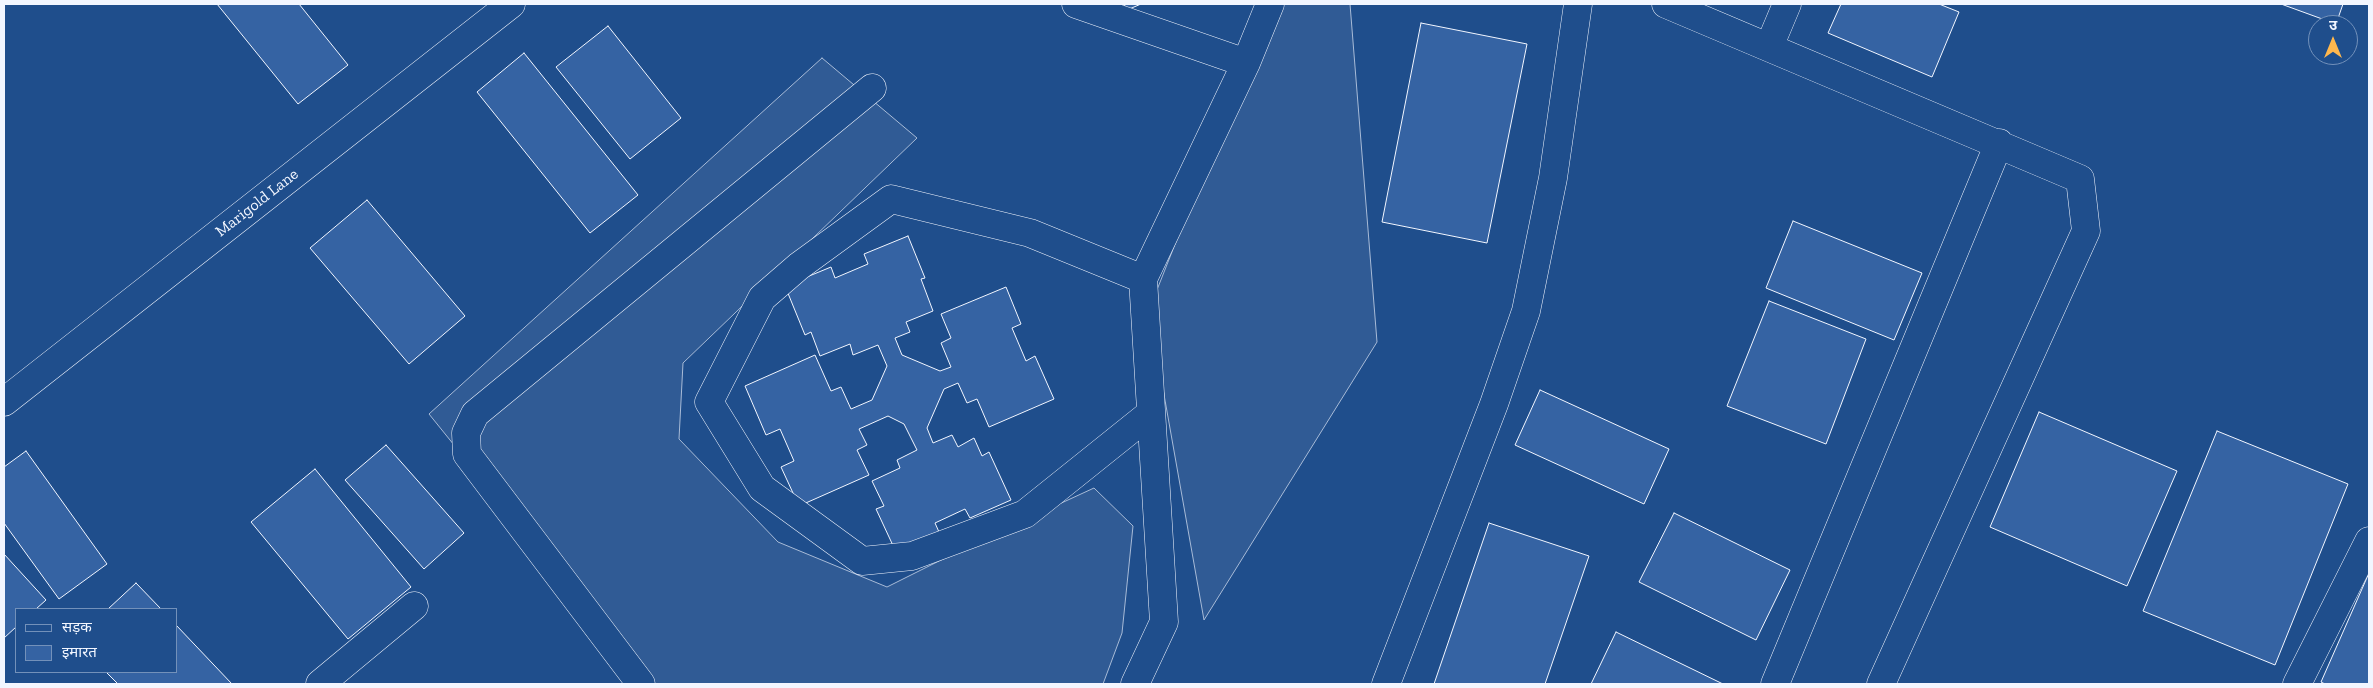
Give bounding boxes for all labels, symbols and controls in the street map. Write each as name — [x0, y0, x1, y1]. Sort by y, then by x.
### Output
north arrow — [2308, 15, 2358, 65]
text: उ — [2329, 17, 2337, 34]
street label: Marigold Lane — [212, 165, 302, 241]
legend — [15, 608, 178, 673]
text: सड़क — [62, 618, 92, 636]
text: इमारत — [62, 643, 97, 661]

